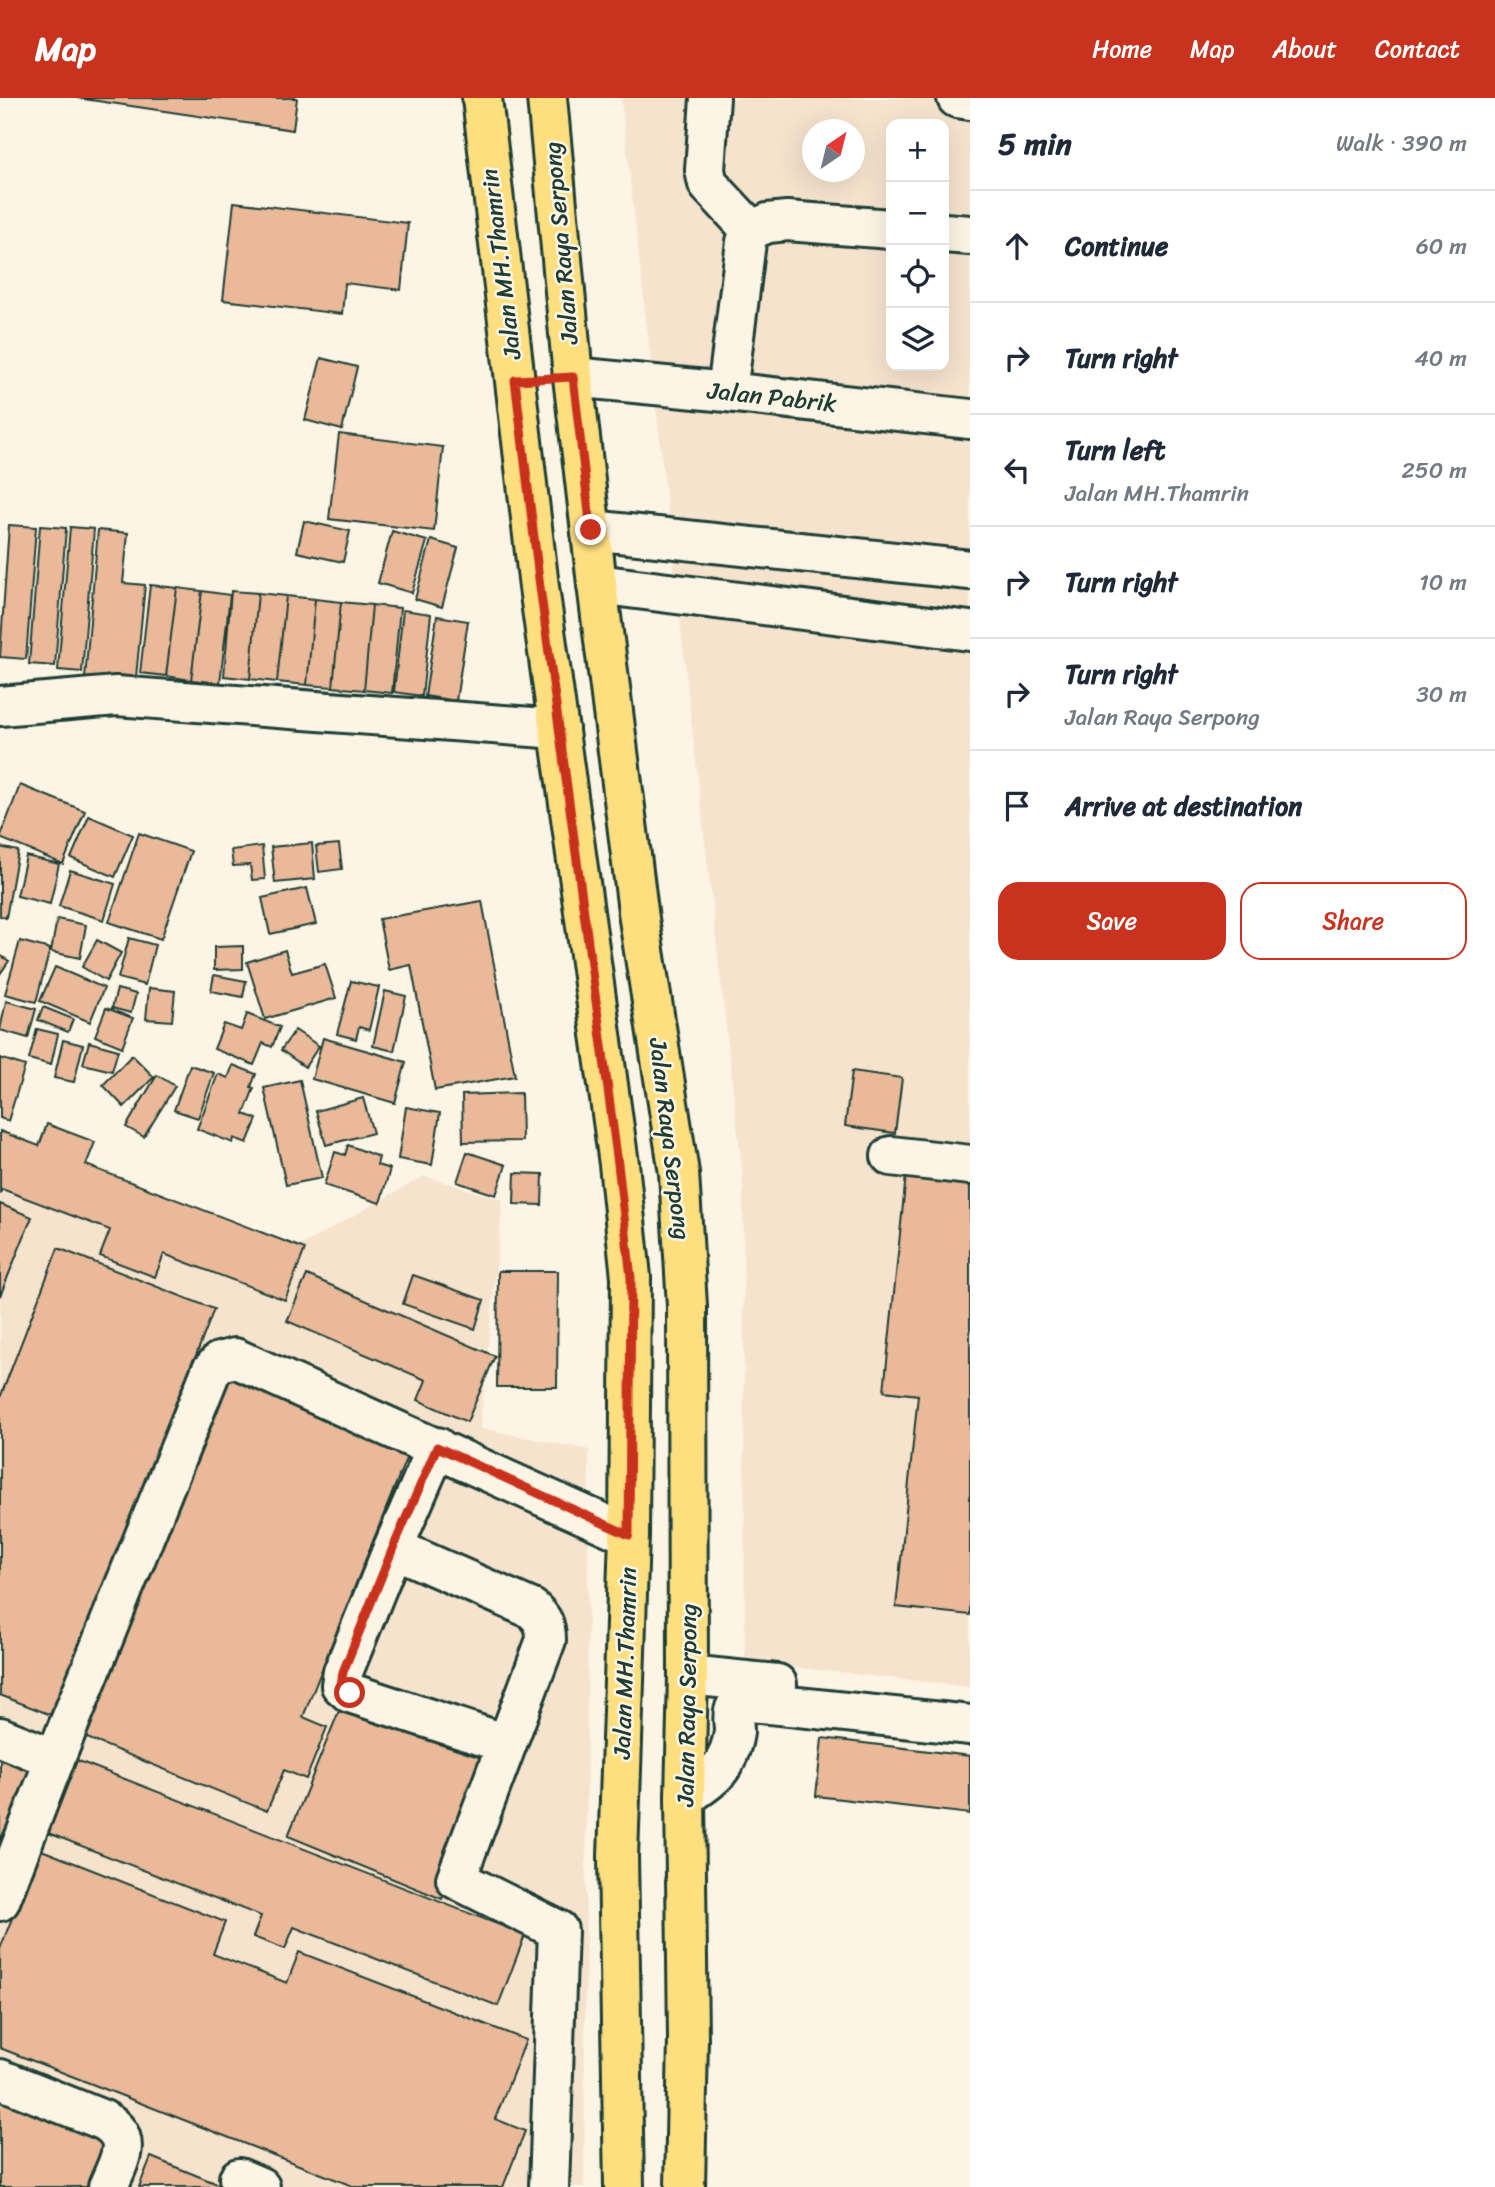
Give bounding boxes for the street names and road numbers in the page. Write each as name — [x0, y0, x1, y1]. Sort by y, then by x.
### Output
street label: Jalan Raya Serpong — [531, 140, 591, 347]
street label: Jalan MH.Thamrin — [468, 166, 534, 363]
street label: Jalan Pabrik — [704, 369, 839, 425]
street label: Jalan Raya Serpong — [637, 1035, 703, 1242]
street label: Jalan MH.Thamrin — [601, 1566, 649, 1761]
street label: Jalan Raya Serpong — [664, 1603, 710, 1808]

